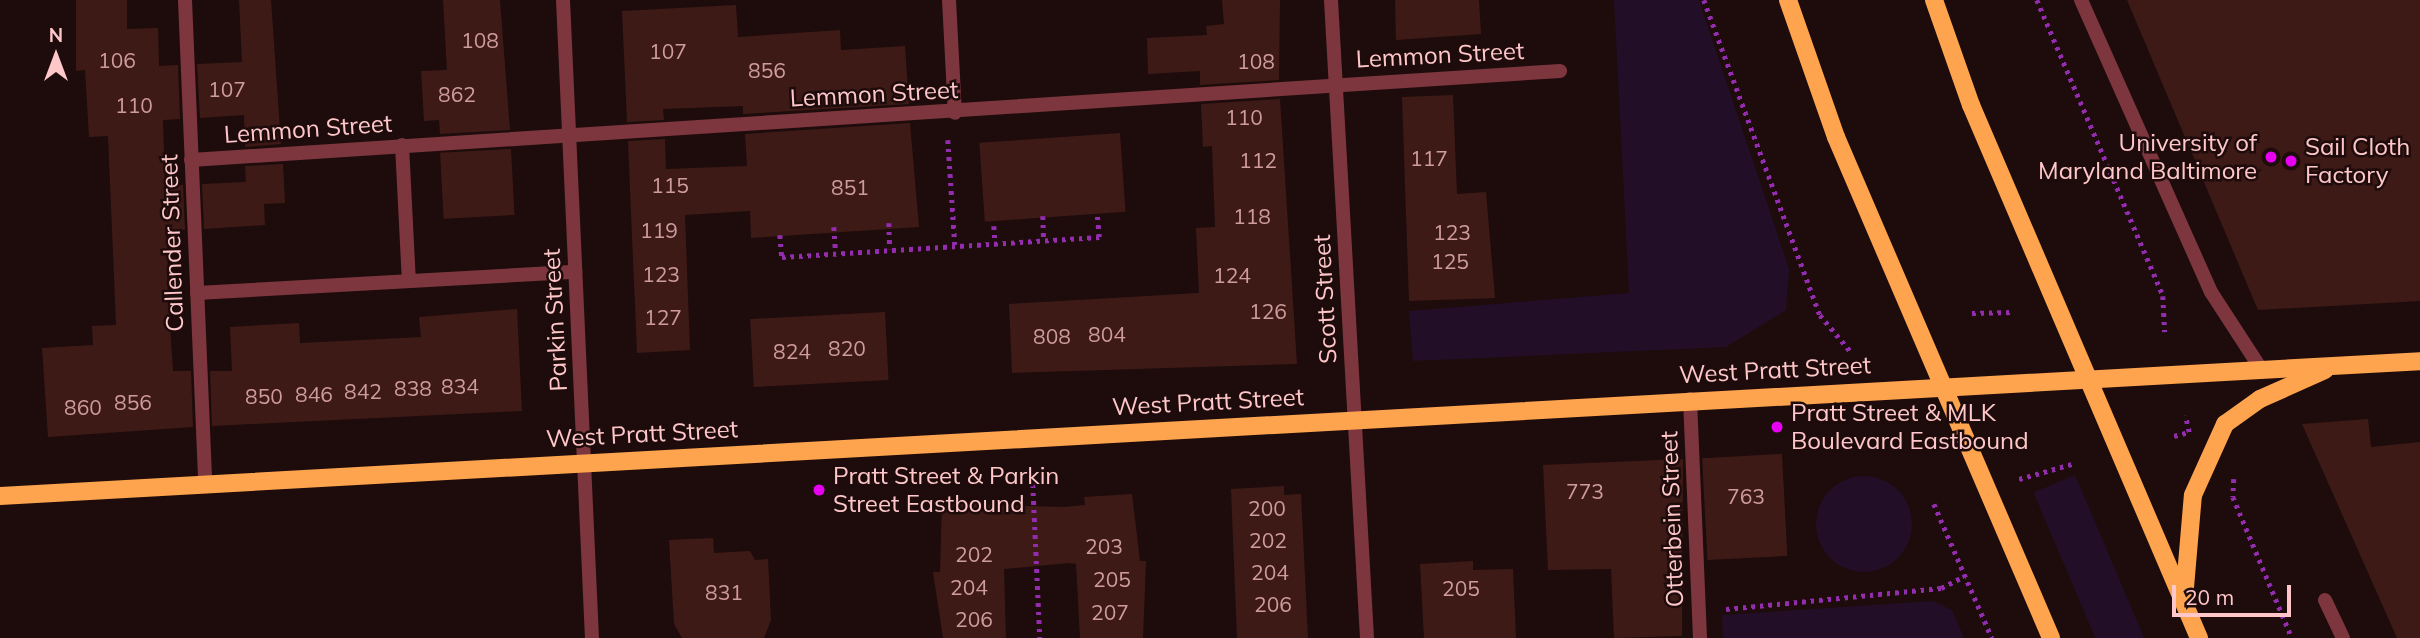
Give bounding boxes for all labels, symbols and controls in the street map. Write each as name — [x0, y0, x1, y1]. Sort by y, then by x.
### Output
north arrow — [21, 21, 91, 91]
text: N — [49, 23, 63, 47]
house number: 108 — [461, 27, 499, 53]
street label: Lemmon Street — [1355, 36, 1525, 74]
house number: 107 — [649, 38, 687, 64]
house number: 106 — [98, 47, 136, 73]
house number: 108 — [1237, 48, 1275, 74]
house number: 856 — [748, 57, 786, 83]
street label: Lemmon Street — [789, 75, 959, 113]
house number: 107 — [208, 76, 246, 102]
house number: 862 — [438, 81, 476, 107]
house number: 110 — [115, 92, 153, 118]
house number: 110 — [1225, 104, 1263, 130]
street label: Lemmon Street — [223, 109, 393, 149]
place label: University of Maryland Baltimore — [2038, 129, 2257, 185]
place label: Sail Cloth Factory — [2305, 133, 2410, 189]
house number: 117 — [1410, 145, 1448, 171]
house number: 112 — [1239, 147, 1277, 173]
marker: University of Maryland Baltimore — [2263, 149, 2279, 165]
marker: Sail Cloth Factory — [2283, 153, 2299, 169]
street label: Callender Street — [155, 154, 189, 332]
house number: 115 — [651, 172, 689, 198]
house number: 851 — [831, 174, 869, 200]
house number: 118 — [1233, 203, 1271, 229]
house number: 119 — [640, 217, 678, 243]
house number: 123 — [1433, 219, 1471, 245]
street label: Scott Street — [1307, 234, 1343, 364]
street label: Parkin Street — [537, 248, 573, 392]
house number: 125 — [1431, 248, 1469, 274]
house number: 123 — [642, 261, 680, 287]
house number: 124 — [1213, 262, 1251, 288]
house number: 126 — [1249, 298, 1287, 324]
house number: 127 — [644, 304, 682, 330]
house number: 804 — [1088, 321, 1126, 347]
house number: 808 — [1033, 323, 1071, 349]
house number: 820 — [828, 335, 866, 361]
house number: 824 — [773, 338, 811, 364]
street label: West Pratt Street — [1678, 351, 1872, 389]
house number: 834 — [441, 373, 479, 399]
house number: 838 — [394, 375, 432, 401]
house number: 842 — [344, 378, 382, 404]
house number: 846 — [295, 381, 333, 407]
house number: 850 — [245, 383, 283, 409]
street label: West Pratt Street — [1111, 383, 1305, 421]
house number: 856 — [114, 389, 152, 415]
house number: 860 — [64, 394, 102, 420]
place label: Pratt Street & MLK Boulevard Eastbound — [1791, 399, 2029, 455]
street label: West Pratt Street — [545, 415, 739, 453]
marker: Pratt Street & MLK Boulevard Eastbound — [1769, 419, 1785, 435]
street label: Otterbein Street — [1655, 430, 1689, 608]
place label: Pratt Street & Parkin Street Eastbound — [833, 462, 1059, 518]
house number: 773 — [1566, 478, 1604, 504]
marker: Pratt Street & Parkin Street Eastbound — [811, 482, 827, 498]
house number: 763 — [1727, 483, 1765, 509]
house number: 200 — [1248, 495, 1286, 521]
house number: 202 — [1249, 527, 1287, 553]
house number: 203 — [1085, 533, 1123, 559]
house number: 202 — [955, 541, 993, 567]
house number: 204 — [1251, 559, 1289, 585]
house number: 205 — [1093, 566, 1131, 592]
scale bar — [2175, 572, 2294, 616]
house number: 204 — [950, 574, 988, 600]
house number: 205 — [1442, 575, 1480, 601]
house number: 831 — [705, 579, 743, 605]
text: 20 m — [2185, 584, 2234, 610]
house number: 206 — [1254, 591, 1292, 617]
house number: 207 — [1091, 599, 1129, 625]
house number: 206 — [955, 606, 993, 632]

